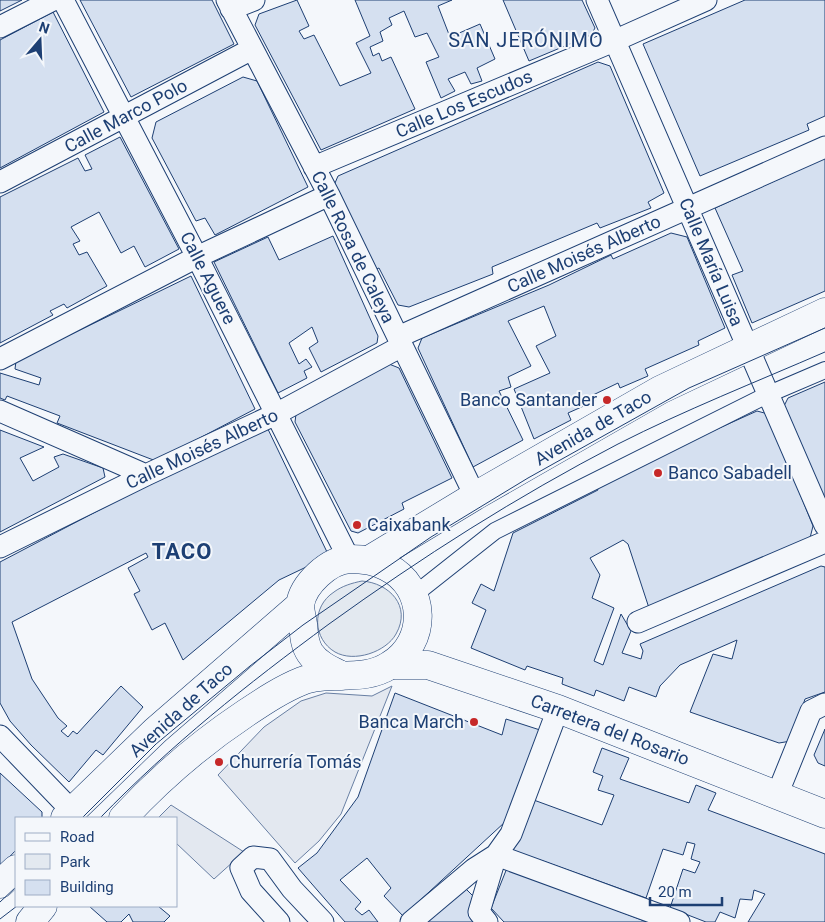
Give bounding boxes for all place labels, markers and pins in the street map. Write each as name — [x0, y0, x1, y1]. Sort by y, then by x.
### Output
place label: Banco Santander — [460, 389, 597, 410]
marker: Banco Santander — [601, 394, 613, 406]
place label: Banco Sabadell — [668, 462, 792, 483]
marker: Banco Sabadell — [652, 467, 664, 479]
place label: Caixabank — [367, 514, 451, 535]
marker: Caixabank — [351, 519, 363, 531]
place label: Banca March — [359, 711, 464, 732]
marker: Banca March — [468, 716, 480, 728]
place label: Churrería Tomás — [229, 751, 362, 772]
marker: Churrería Tomás — [213, 756, 225, 768]

